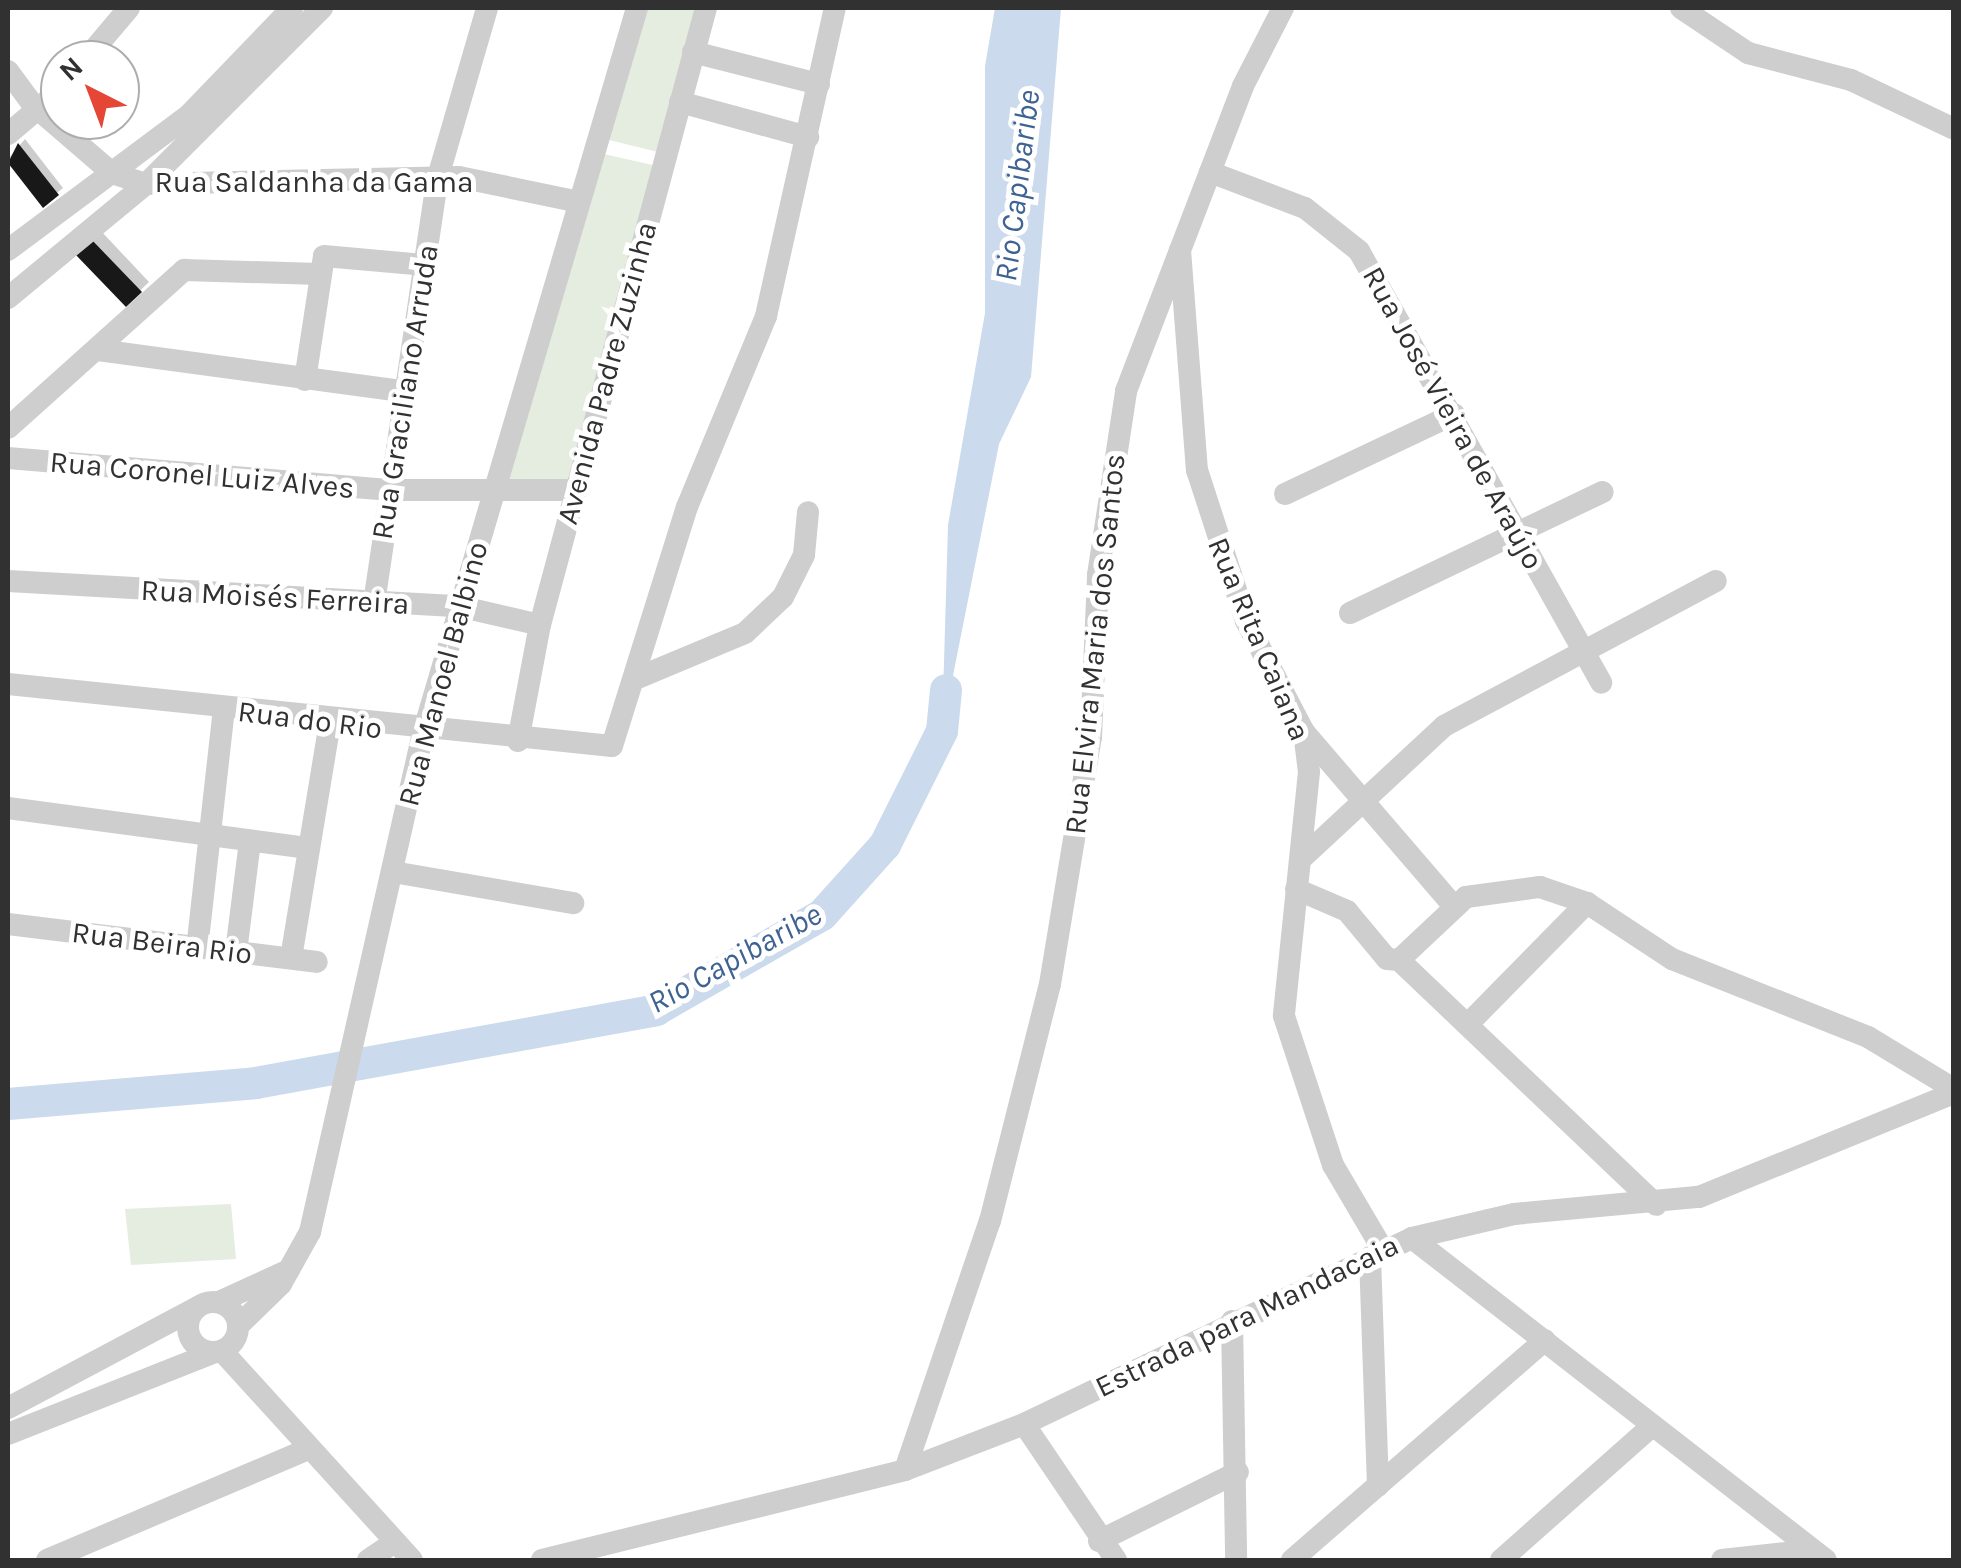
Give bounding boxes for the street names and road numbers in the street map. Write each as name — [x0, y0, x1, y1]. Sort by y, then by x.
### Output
street label: Rua Saldanha da Gama — [154, 164, 474, 200]
street label: Avenida Padre Zuzinha — [549, 218, 665, 528]
street label: Rua Graciliano Arruda — [364, 242, 446, 542]
street label: Rua José Vieira de Araújo — [1355, 260, 1551, 576]
street label: Rua Coronel Luiz Alves — [48, 444, 356, 506]
street label: Rua Elvira Maria dos Santos — [1057, 452, 1133, 836]
street label: Rua Rita Caiana — [1200, 532, 1318, 746]
street label: Rua Manoel Balbino — [390, 538, 496, 810]
street label: Rua Moisés Ferreira — [140, 572, 410, 622]
street label: Rua do Rio — [236, 693, 384, 747]
street label: Rua Beira Rio — [70, 914, 254, 972]
street label: Estrada para Mandacaia — [1089, 1227, 1405, 1405]

